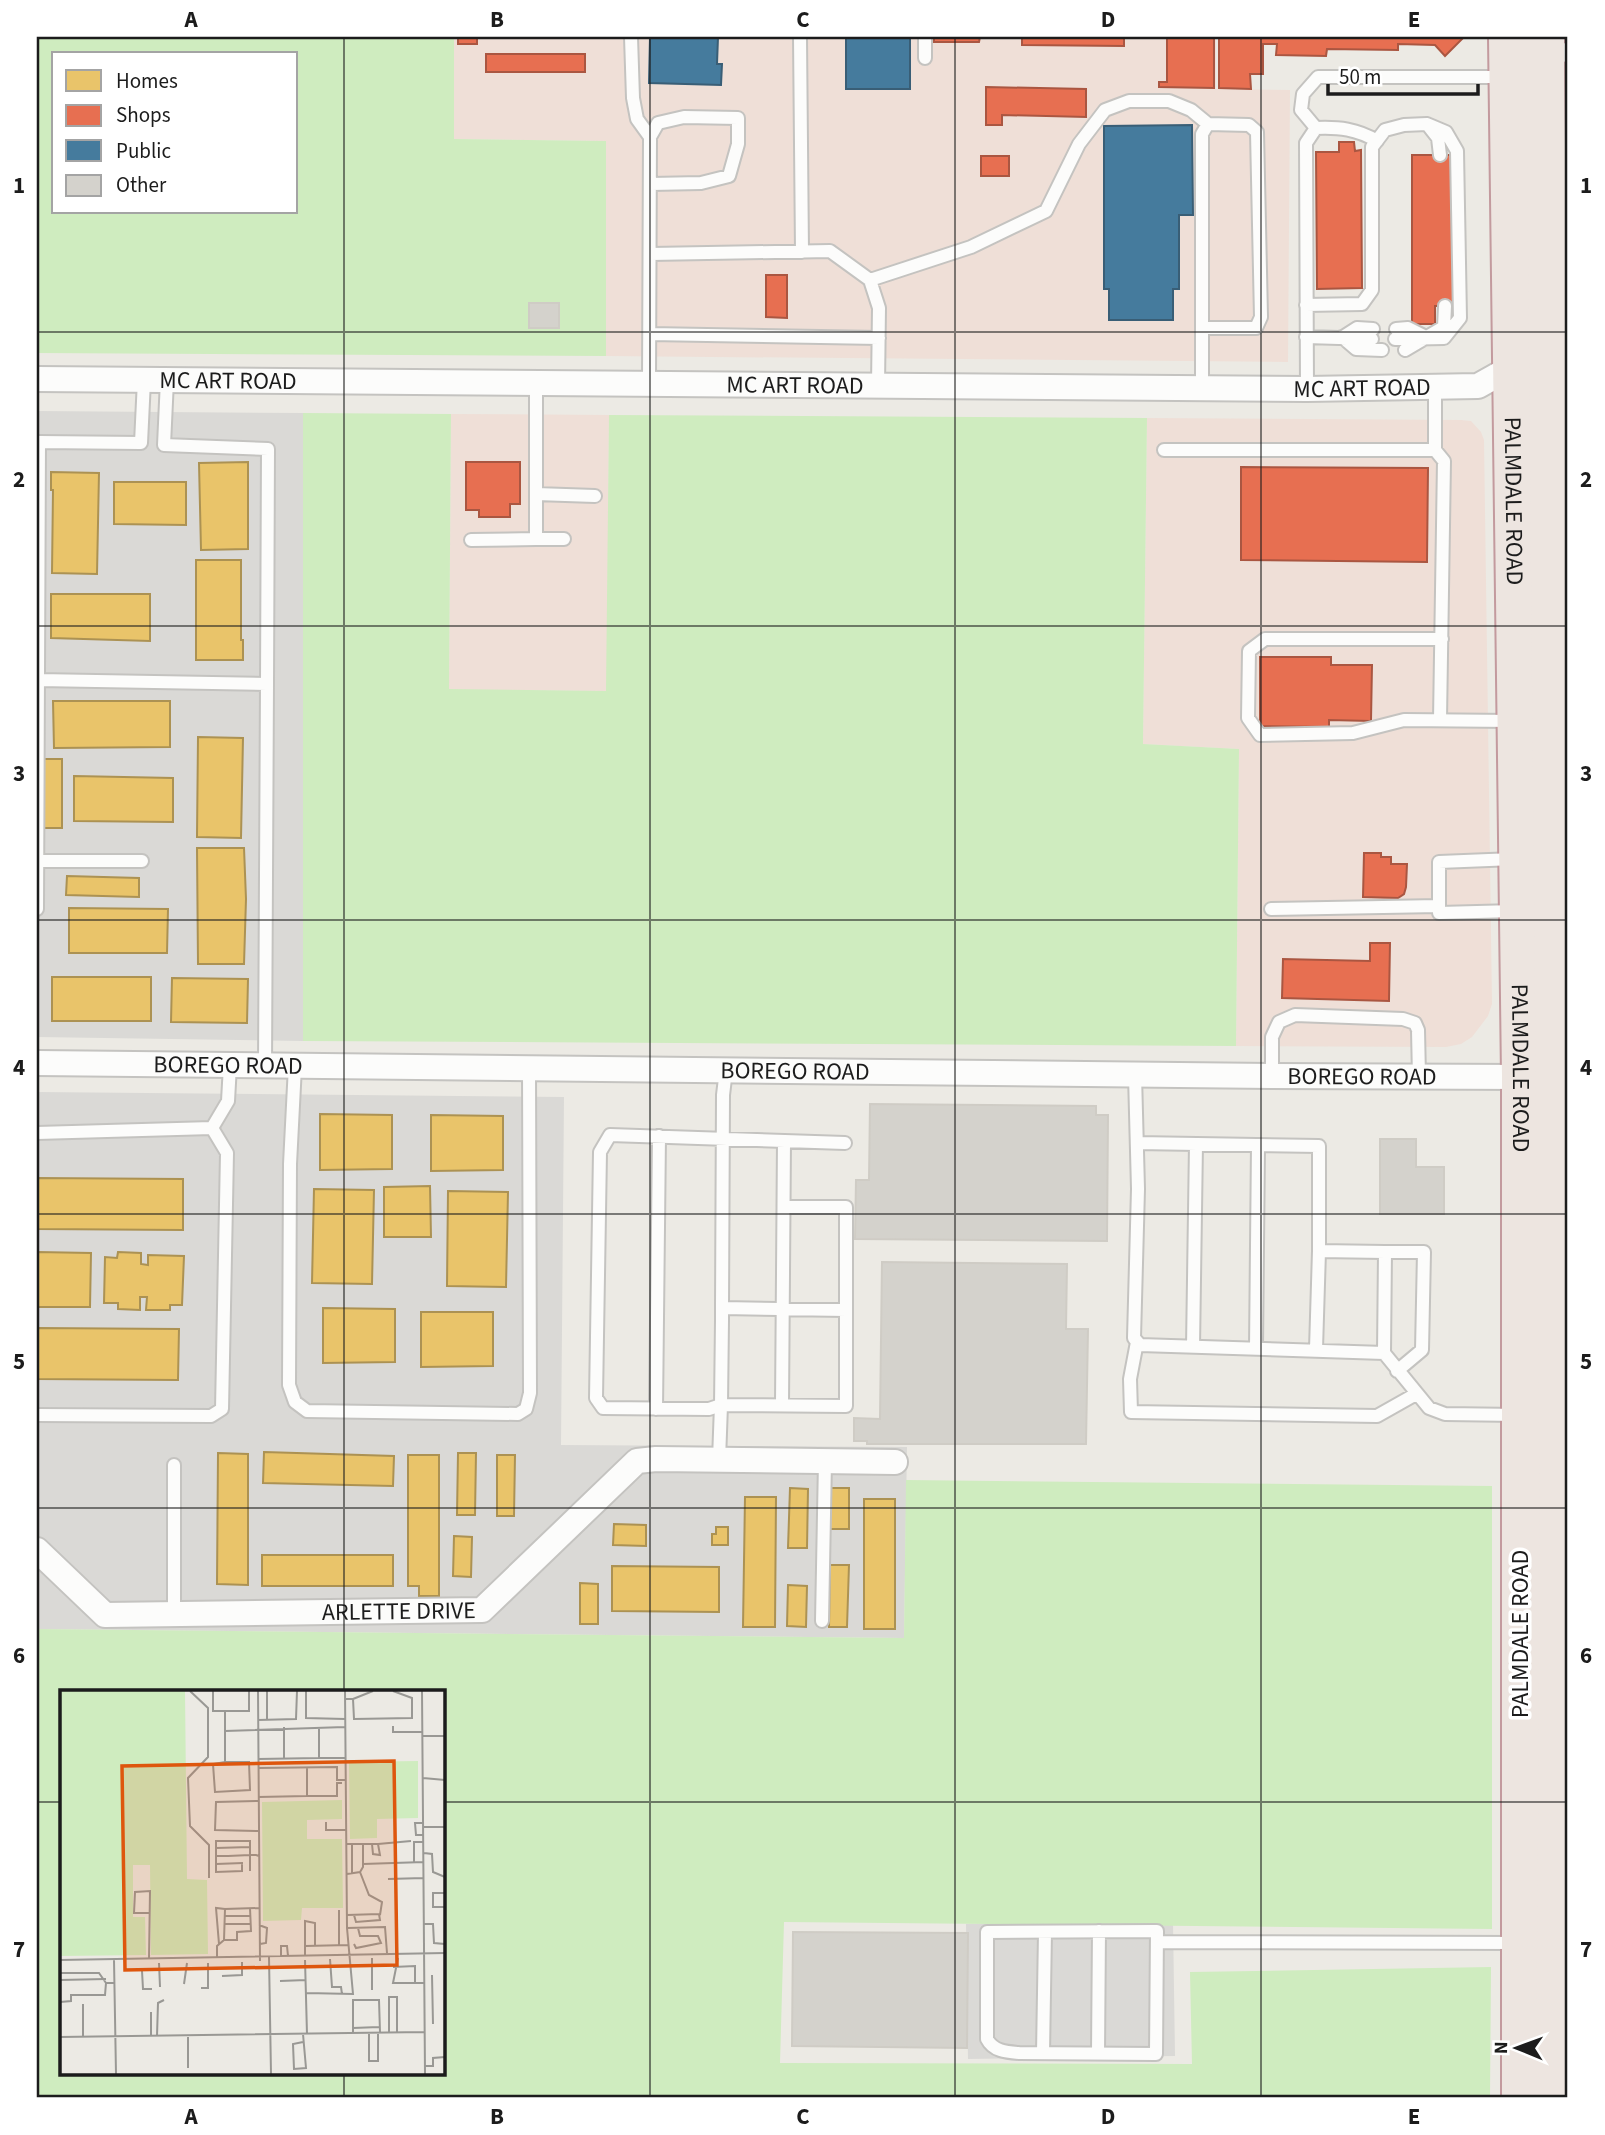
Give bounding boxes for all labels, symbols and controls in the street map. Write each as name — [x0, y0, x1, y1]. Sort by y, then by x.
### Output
text: A — [183, 3, 198, 36]
text: B — [490, 3, 504, 36]
text: C — [796, 3, 810, 36]
text: D — [1101, 3, 1115, 36]
text: E — [1408, 3, 1420, 36]
legend — [52, 52, 298, 214]
scale bar — [1328, 52, 1479, 96]
text: 50 m — [1339, 62, 1381, 92]
text: Homes — [116, 66, 178, 96]
text: Shops — [116, 100, 171, 130]
text: Public — [116, 136, 171, 166]
text: 1 — [13, 169, 25, 202]
text: 1 — [1580, 169, 1592, 202]
text: Other — [116, 170, 167, 200]
street label: MC ART ROAD — [159, 363, 297, 399]
street label: MC ART ROAD — [726, 367, 864, 404]
street label: MC ART ROAD — [1293, 370, 1431, 407]
street label: PALMDALE ROAD — [1495, 416, 1532, 585]
text: 2 — [13, 463, 25, 496]
text: 2 — [1580, 463, 1592, 496]
text: 3 — [13, 757, 25, 790]
text: 3 — [1580, 757, 1592, 790]
street label: PALMDALE ROAD — [1502, 983, 1538, 1152]
street label: BOREGO ROAD — [153, 1047, 303, 1084]
text: 4 — [13, 1051, 25, 1084]
text: 4 — [1580, 1051, 1592, 1084]
street label: BOREGO ROAD — [720, 1053, 870, 1090]
street label: BOREGO ROAD — [1287, 1059, 1437, 1095]
text: 5 — [13, 1345, 25, 1378]
text: 5 — [1580, 1345, 1592, 1378]
street label: PALMDALE ROAD — [1503, 1550, 1538, 1718]
street label: ARLETTE DRIVE — [322, 1593, 476, 1630]
text: 6 — [13, 1639, 25, 1672]
text: 6 — [1580, 1639, 1592, 1672]
inset map — [60, 1690, 444, 2076]
text: 7 — [13, 1933, 25, 1966]
text: 7 — [1580, 1933, 1592, 1966]
north arrow — [1482, 2012, 1552, 2082]
text: N — [1488, 2041, 1515, 2054]
text: A — [183, 2100, 198, 2133]
text: B — [490, 2100, 504, 2133]
text: C — [796, 2100, 810, 2133]
text: D — [1101, 2100, 1115, 2133]
text: E — [1408, 2100, 1420, 2133]

